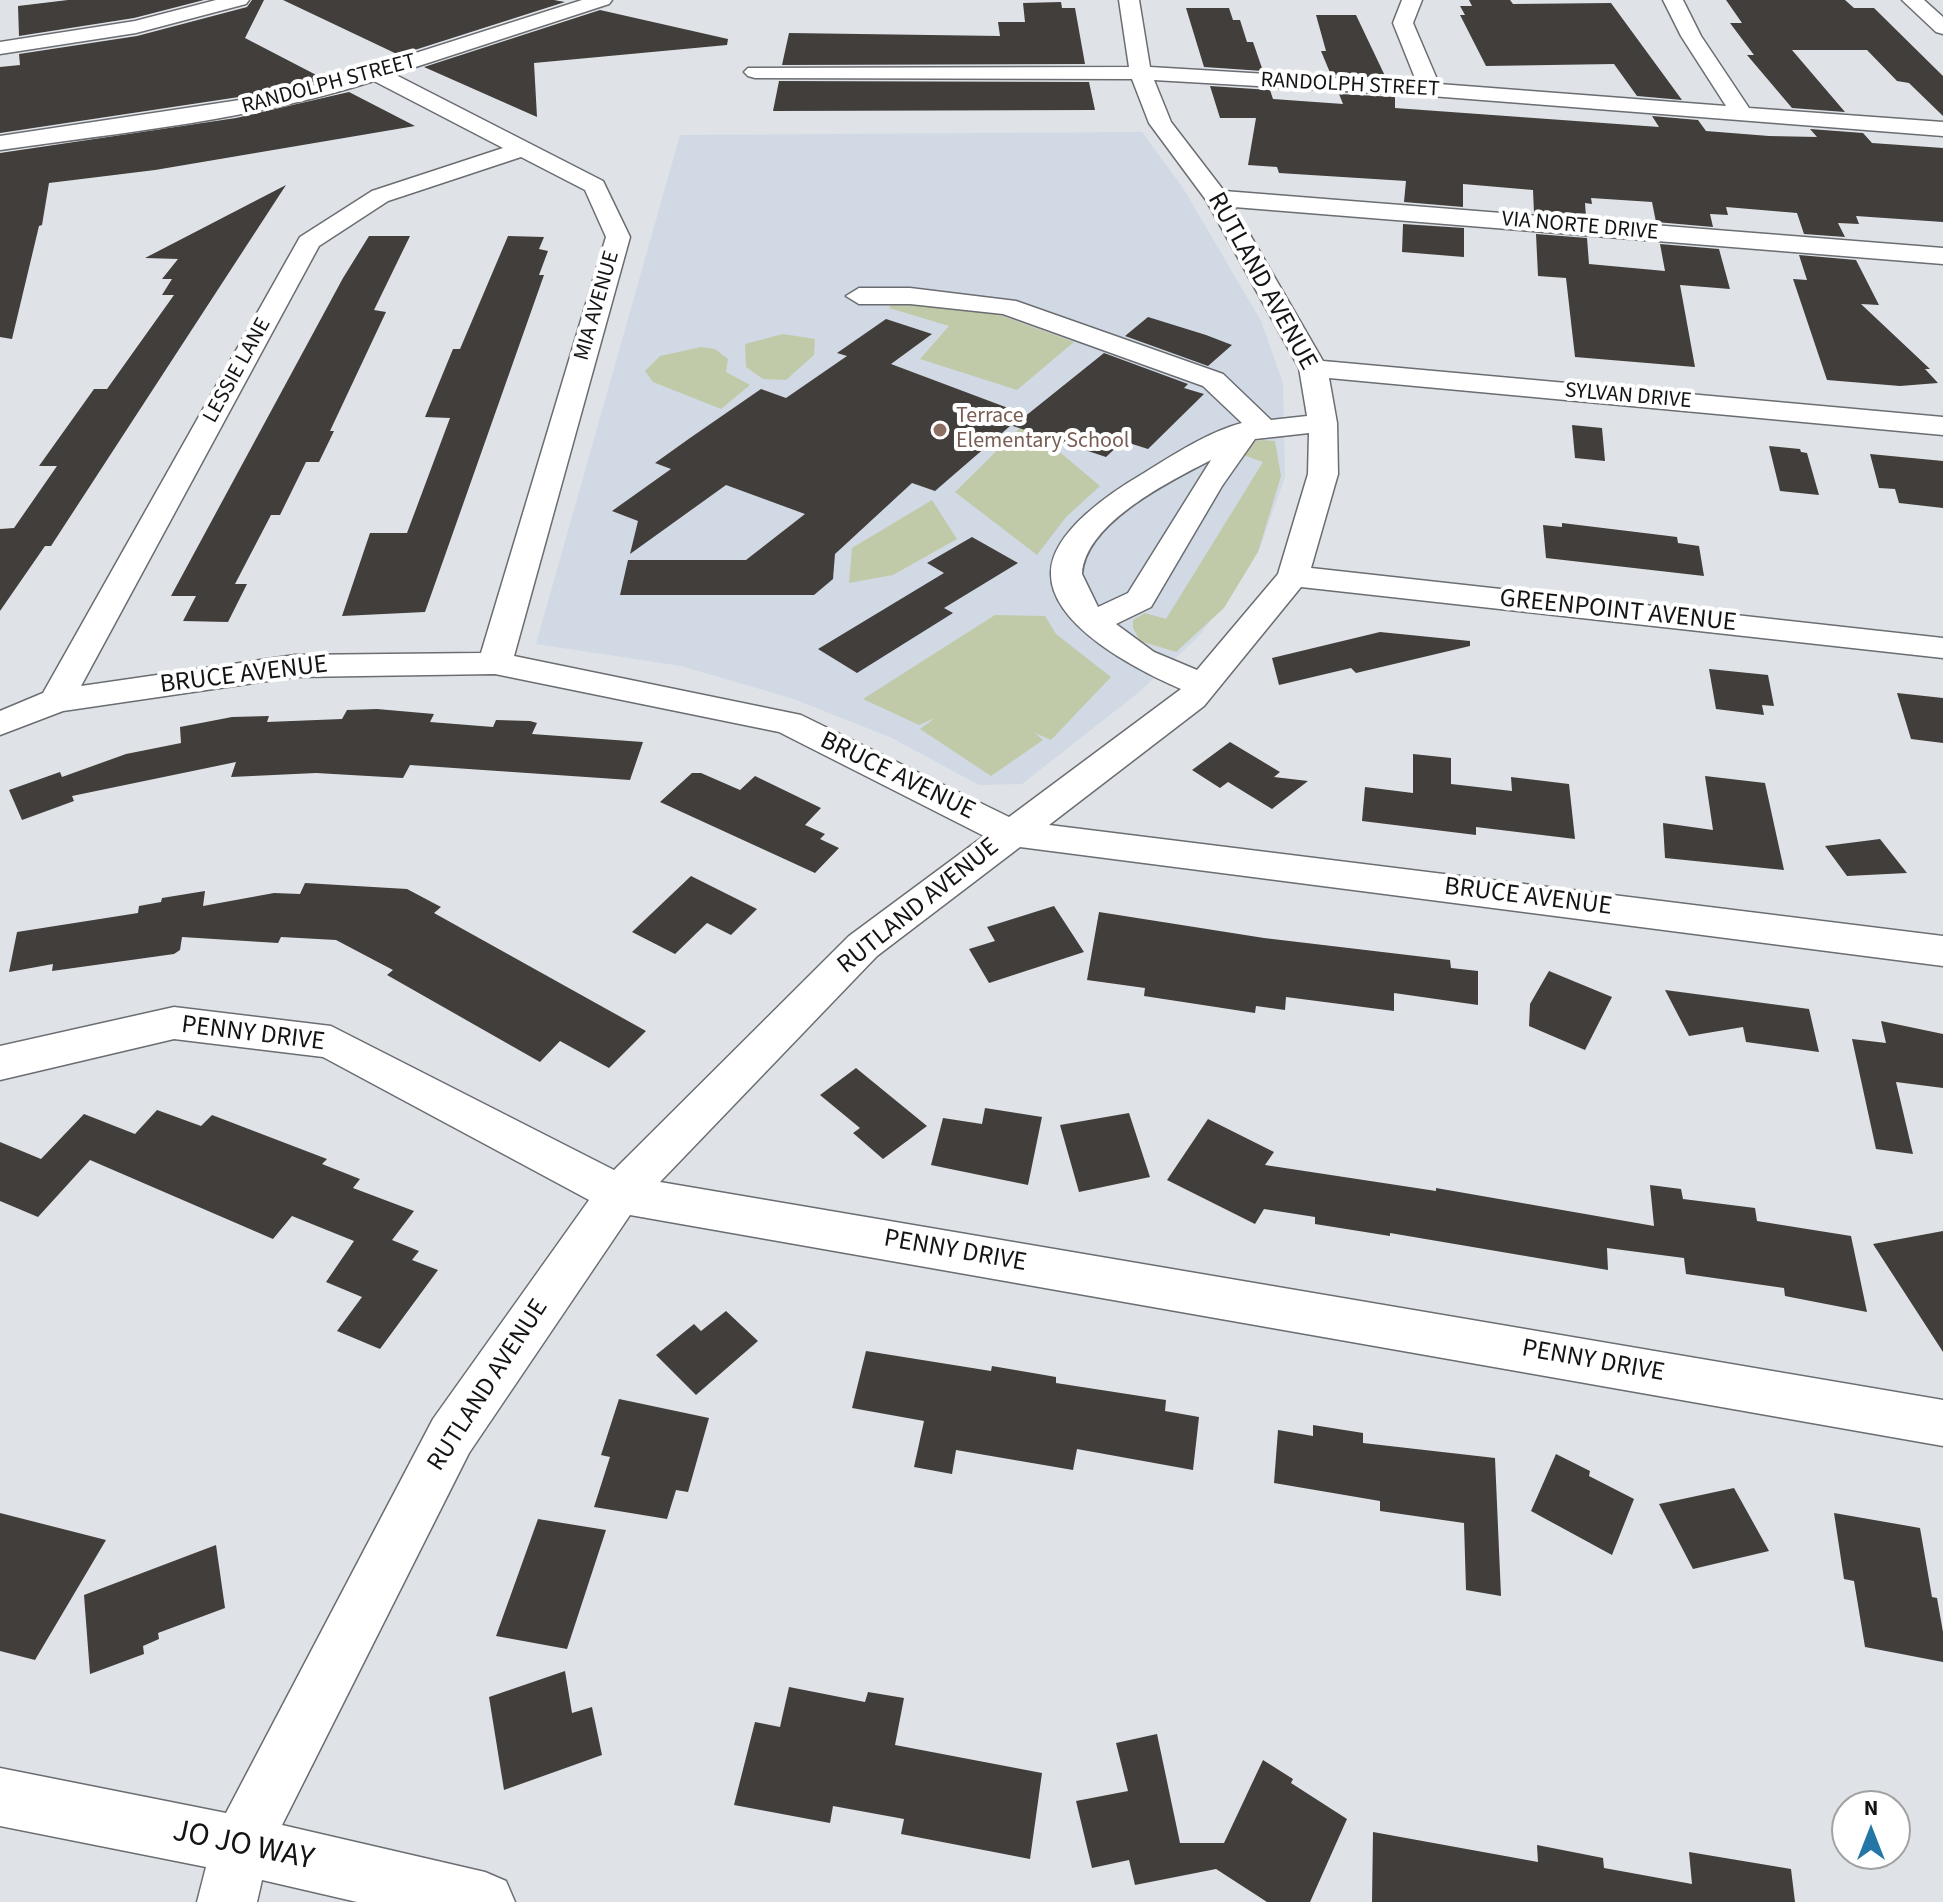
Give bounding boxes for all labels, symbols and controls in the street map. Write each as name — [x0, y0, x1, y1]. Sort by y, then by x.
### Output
street label: RANDOLPH STREET — [239, 49, 419, 121]
street label: RANDOLPH STREET — [1260, 68, 1440, 104]
street label: RUTLAND AVENUE — [1199, 188, 1323, 376]
street label: VIA NORTE DRIVE — [1501, 207, 1659, 247]
street label: MIA AVENUE — [570, 248, 626, 364]
street label: LESSIE LANE — [198, 314, 278, 428]
street label: SYLVAN DRIVE — [1563, 378, 1693, 416]
place label: Terrace Elementary School — [956, 404, 1129, 456]
marker: Terrace Elementary School — [931, 421, 949, 439]
street label: GREENPOINT AVENUE — [1498, 584, 1738, 640]
street label: BRUCE AVENUE — [158, 650, 330, 702]
street label: BRUCE AVENUE — [814, 726, 980, 828]
street label: RUTLAND AVENUE — [832, 832, 1006, 982]
street label: BRUCE AVENUE — [1442, 872, 1614, 924]
street label: PENNY DRIVE — [179, 1011, 327, 1059]
street label: PENNY DRIVE — [881, 1224, 1029, 1280]
street label: RUTLAND AVENUE — [422, 1294, 556, 1478]
street label: PENNY DRIVE — [1519, 1334, 1667, 1390]
north arrow — [1831, 1790, 1911, 1870]
text: N — [1864, 1792, 1878, 1824]
street label: JO JO WAY — [169, 1813, 317, 1881]

